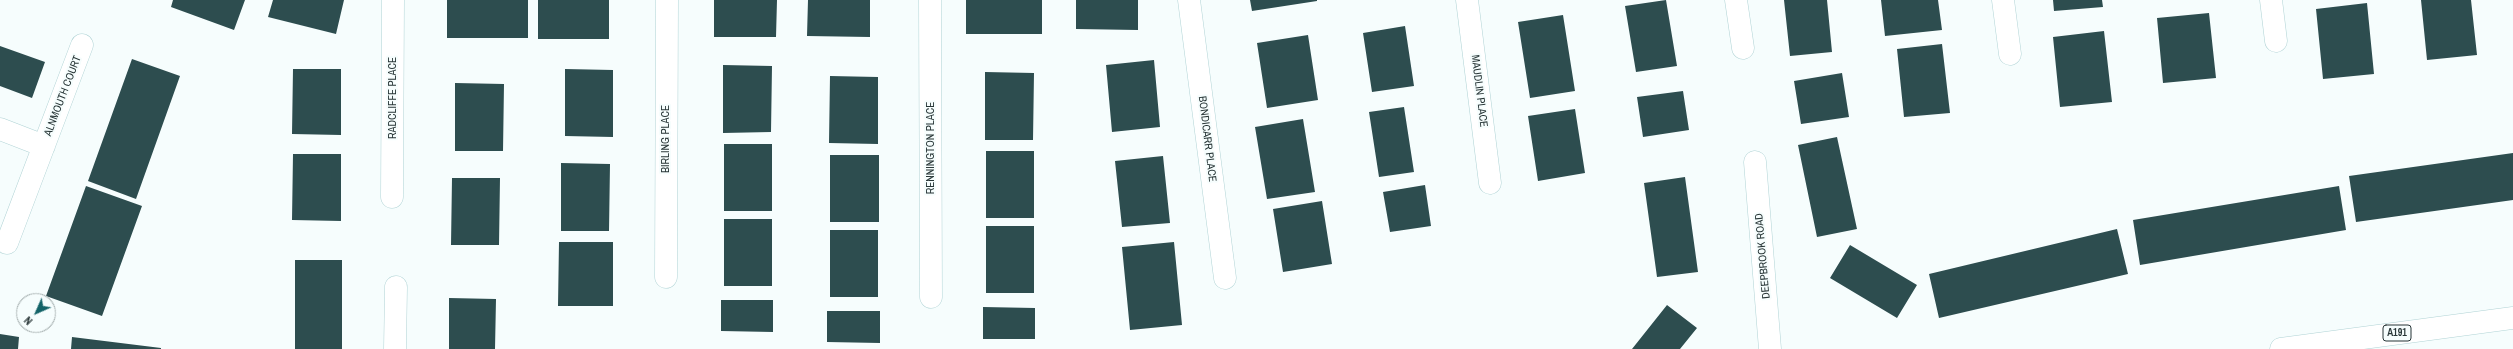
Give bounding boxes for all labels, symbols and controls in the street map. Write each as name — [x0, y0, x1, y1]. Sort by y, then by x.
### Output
street label: ALNMOUTH COURT — [42, 54, 84, 138]
street label: MAUDLIN PLACE — [1468, 54, 1490, 128]
street label: RADCLIFFE PLACE — [386, 57, 400, 139]
street label: BONDICARR PLACE — [1195, 95, 1219, 183]
street label: RENNINGTON PLACE — [924, 102, 938, 194]
street label: BIRLING PLACE — [659, 105, 673, 173]
street label: DEEPBROOK ROAD — [1753, 213, 1773, 299]
north arrow — [16, 293, 56, 333]
text: N — [21, 314, 35, 328]
road number: A191 — [2383, 325, 2411, 341]

